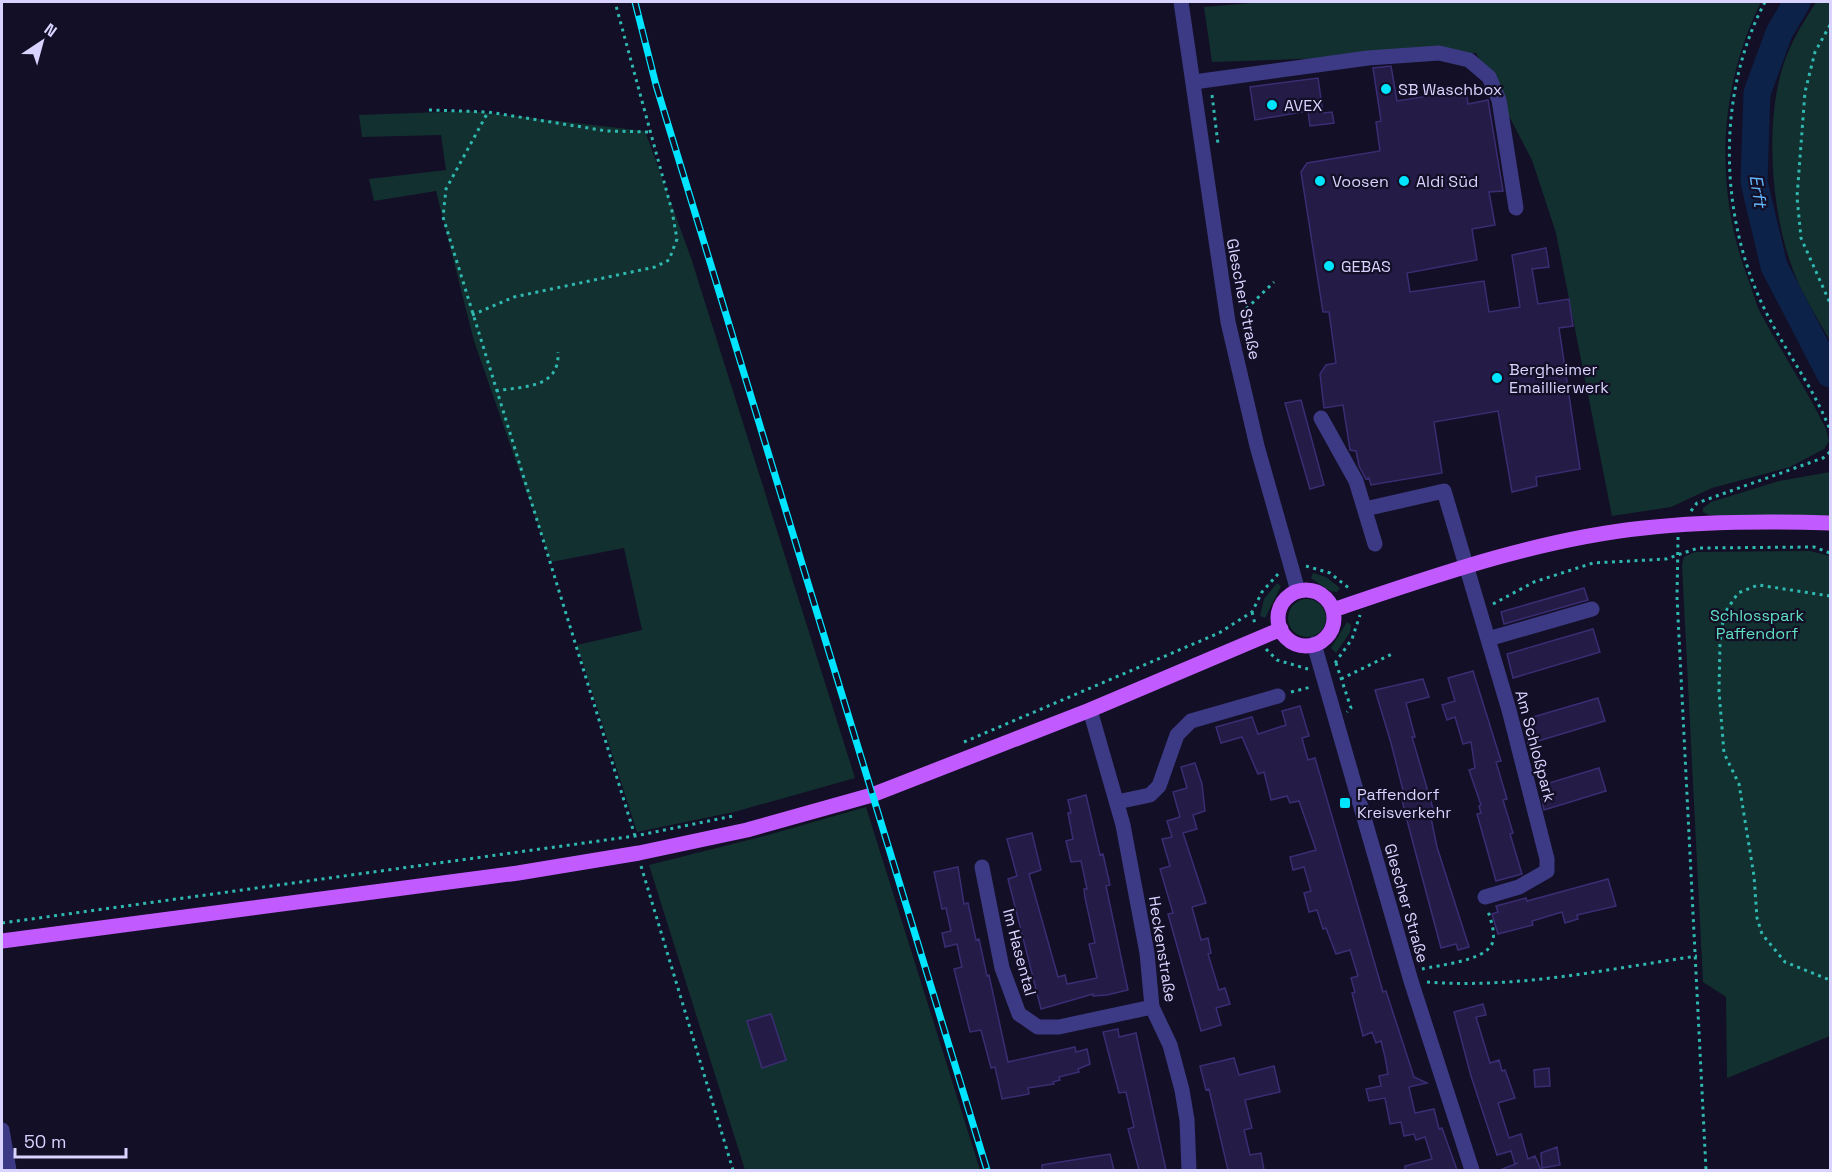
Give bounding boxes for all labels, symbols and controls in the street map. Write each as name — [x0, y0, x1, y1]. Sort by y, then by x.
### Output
north arrow — [12, 12, 72, 72]
text: N — [40, 19, 61, 42]
place label: SB Waschbox — [1398, 79, 1502, 100]
marker: SB Waschbox — [1379, 82, 1393, 96]
place label: AVEX — [1284, 95, 1322, 116]
marker: AVEX — [1265, 98, 1279, 112]
place label: Voosen — [1332, 171, 1389, 192]
place label: Aldi Süd — [1416, 171, 1478, 192]
water label: Erft — [1745, 173, 1773, 211]
marker: Voosen — [1313, 174, 1327, 188]
marker: Aldi Süd — [1397, 174, 1411, 188]
street label: Glescher Straße — [1221, 237, 1266, 361]
place label: GEBAS — [1341, 256, 1391, 277]
marker: GEBAS — [1322, 259, 1336, 273]
place label: Bergheimer Emaillierwerk — [1509, 359, 1609, 398]
marker: Bergheimer Emaillierwerk — [1490, 371, 1504, 385]
park label: Schlosspark Paffendorf — [1710, 605, 1804, 644]
street label: Am Schloßpark — [1510, 688, 1561, 805]
place label: Paffendorf Kreisverkehr — [1357, 784, 1451, 823]
marker: Paffendorf Kreisverkehr — [1338, 796, 1352, 810]
street label: Glescher Straße — [1379, 841, 1434, 965]
street label: Heckenstraße — [1144, 895, 1181, 1004]
street label: Im Hasental — [998, 906, 1041, 998]
scale bar — [15, 1121, 126, 1159]
text: 50 m — [24, 1130, 66, 1153]

